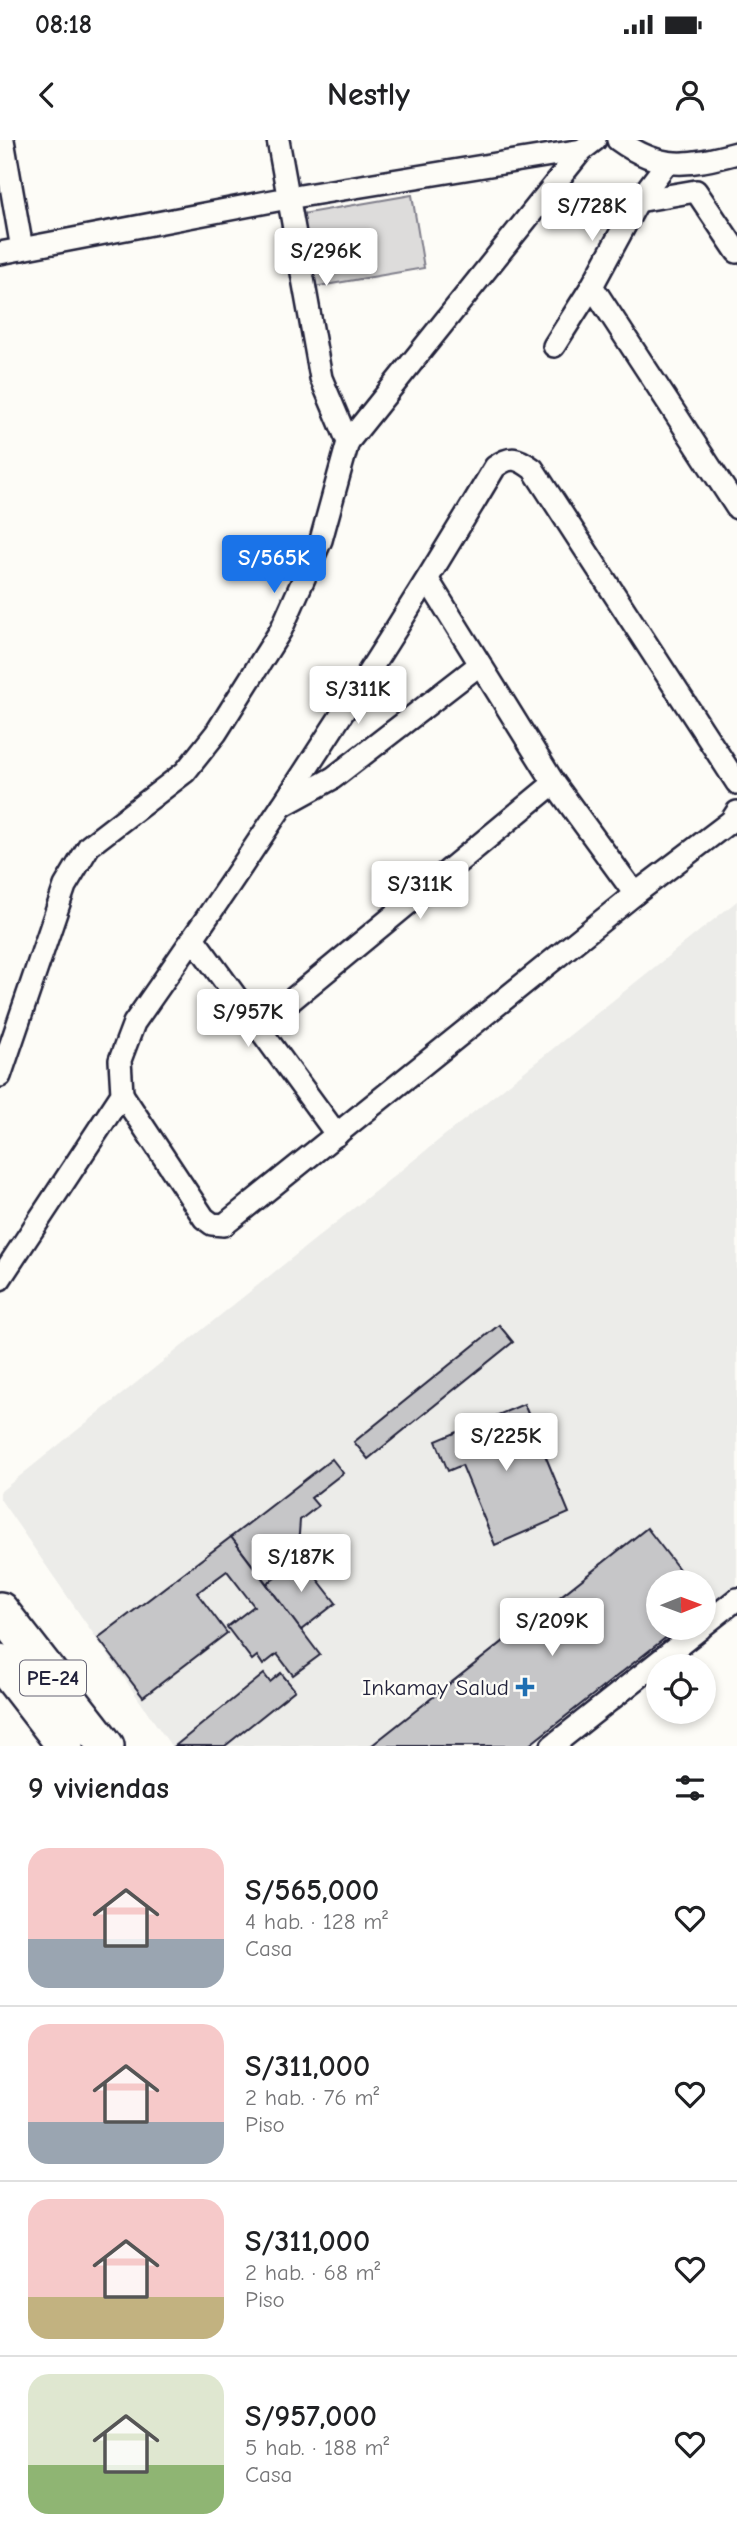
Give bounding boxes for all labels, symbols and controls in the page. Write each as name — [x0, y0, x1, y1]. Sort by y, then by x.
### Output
text: 08:18 — [35, 10, 92, 40]
icon: back — [28, 76, 66, 114]
text: Nestly — [327, 76, 410, 113]
icon: person — [671, 76, 709, 114]
pin: S/728K — [535, 183, 649, 243]
text: S/728K — [557, 192, 627, 219]
pin: S/296K — [269, 228, 383, 288]
text: S/296K — [290, 237, 362, 264]
pin: S/565K — [217, 536, 331, 595]
text: S/565K — [238, 544, 310, 571]
pin: S/311K — [301, 666, 415, 726]
text: S/311K — [326, 675, 391, 702]
pin: S/311K — [363, 862, 477, 921]
text: S/311K — [388, 870, 453, 897]
pin: S/957K — [191, 990, 305, 1049]
text: S/957K — [213, 998, 283, 1025]
pin: S/225K — [449, 1414, 563, 1473]
text: S/225K — [471, 1422, 541, 1449]
pin: S/187K — [244, 1534, 358, 1594]
text: S/187K — [268, 1543, 334, 1570]
north arrow — [646, 1570, 716, 1640]
map controls — [646, 1570, 716, 1724]
pin: S/209K — [495, 1598, 609, 1658]
text: S/209K — [516, 1607, 588, 1634]
button: locate — [646, 1654, 716, 1724]
road number: PE-24 — [20, 1660, 86, 1696]
place label: Inkamay Salud — [362, 1674, 509, 1701]
marker: Inkamay Salud — [515, 1677, 535, 1697]
icon: filters — [671, 1769, 709, 1807]
text: 9 viviendas — [28, 1771, 169, 1806]
text: S/565,000 — [245, 1873, 379, 1908]
icon: home — [84, 1876, 168, 1960]
icon: heart — [671, 1899, 709, 1937]
text: 4 hab. · 128 m² — [245, 1908, 388, 1935]
text: Casa — [245, 1935, 292, 1962]
text: S/311,000 — [245, 2049, 370, 2084]
icon: home — [84, 2052, 168, 2136]
icon: heart — [671, 2075, 709, 2113]
text: 2 hab. · 76 m² — [245, 2084, 379, 2111]
text: Piso — [245, 2111, 285, 2138]
text: S/311,000 — [245, 2224, 370, 2259]
icon: home — [84, 2227, 168, 2311]
icon: heart — [671, 2250, 709, 2288]
text: 2 hab. · 68 m² — [245, 2259, 380, 2286]
text: Piso — [245, 2286, 285, 2313]
text: S/957,000 — [245, 2399, 377, 2434]
icon: home — [84, 2402, 168, 2486]
icon: heart — [671, 2425, 709, 2463]
text: 5 hab. · 188 m² — [245, 2434, 389, 2461]
text: Casa — [245, 2461, 292, 2488]

